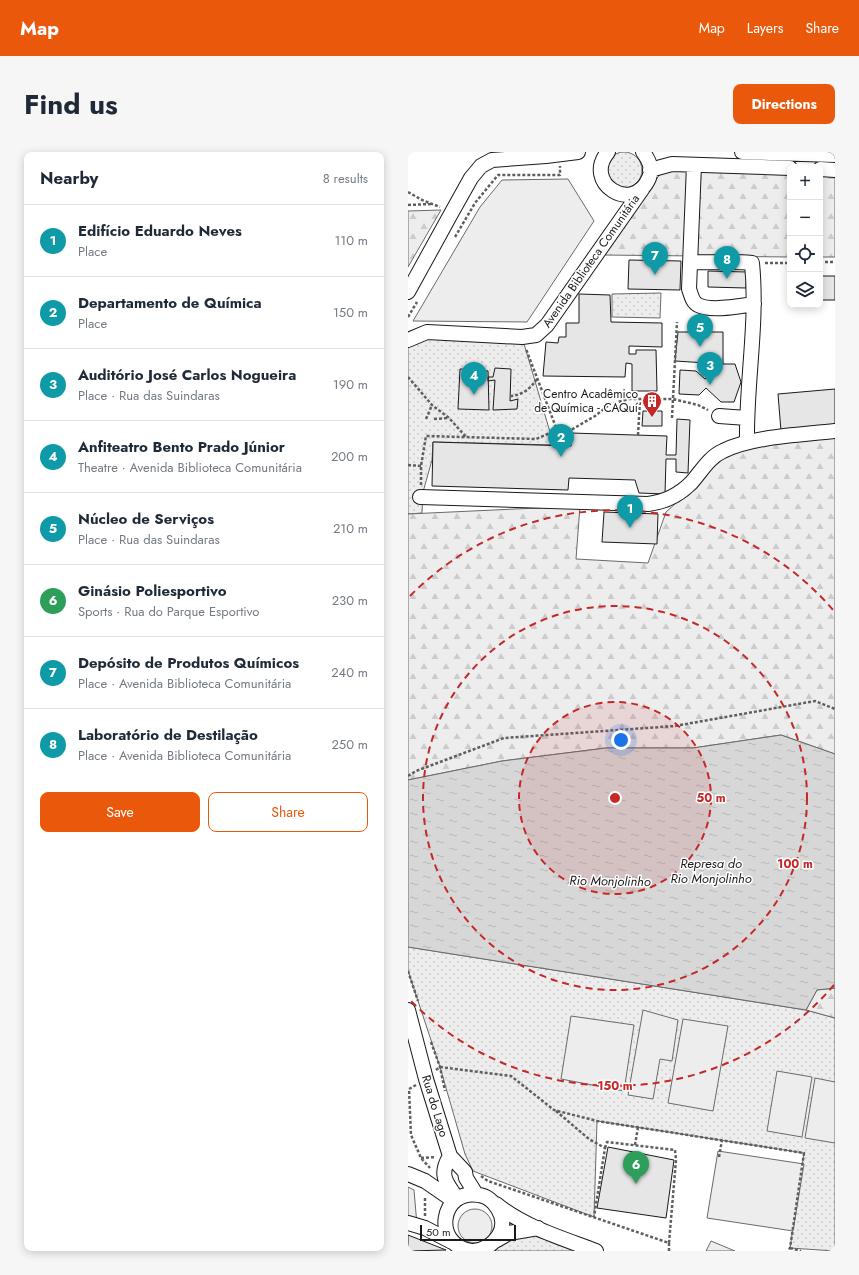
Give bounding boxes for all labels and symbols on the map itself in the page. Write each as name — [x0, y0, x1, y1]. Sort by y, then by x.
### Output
street label: Avenida Biblioteca Comunitária — [538, 191, 644, 331]
pin: 7 — [642, 242, 668, 275]
pin: 8 — [714, 246, 740, 279]
pin: 5 — [687, 314, 713, 347]
pin: 3 — [697, 352, 723, 385]
pin: 4 — [461, 362, 487, 395]
place label: Centro Acadêmico de Química - CAQuí — [534, 385, 639, 417]
building icon: Centro Acadêmico de Química - CAQuí — [641, 390, 663, 418]
pin: 2 — [548, 424, 574, 457]
pin: 1 — [617, 495, 643, 528]
your location — [611, 730, 631, 750]
text: 50 m — [696, 789, 726, 807]
centre of rings — [608, 791, 622, 805]
water label: Represa do Rio Monjolinho — [670, 854, 752, 888]
text: 100 m — [777, 855, 813, 873]
water label: Rio Monjolinho — [569, 871, 651, 891]
street label: Rua do Lago — [417, 1073, 453, 1140]
text: 150 m — [597, 1077, 633, 1095]
pin: 6 — [623, 1151, 649, 1184]
scale bar — [420, 1223, 516, 1242]

